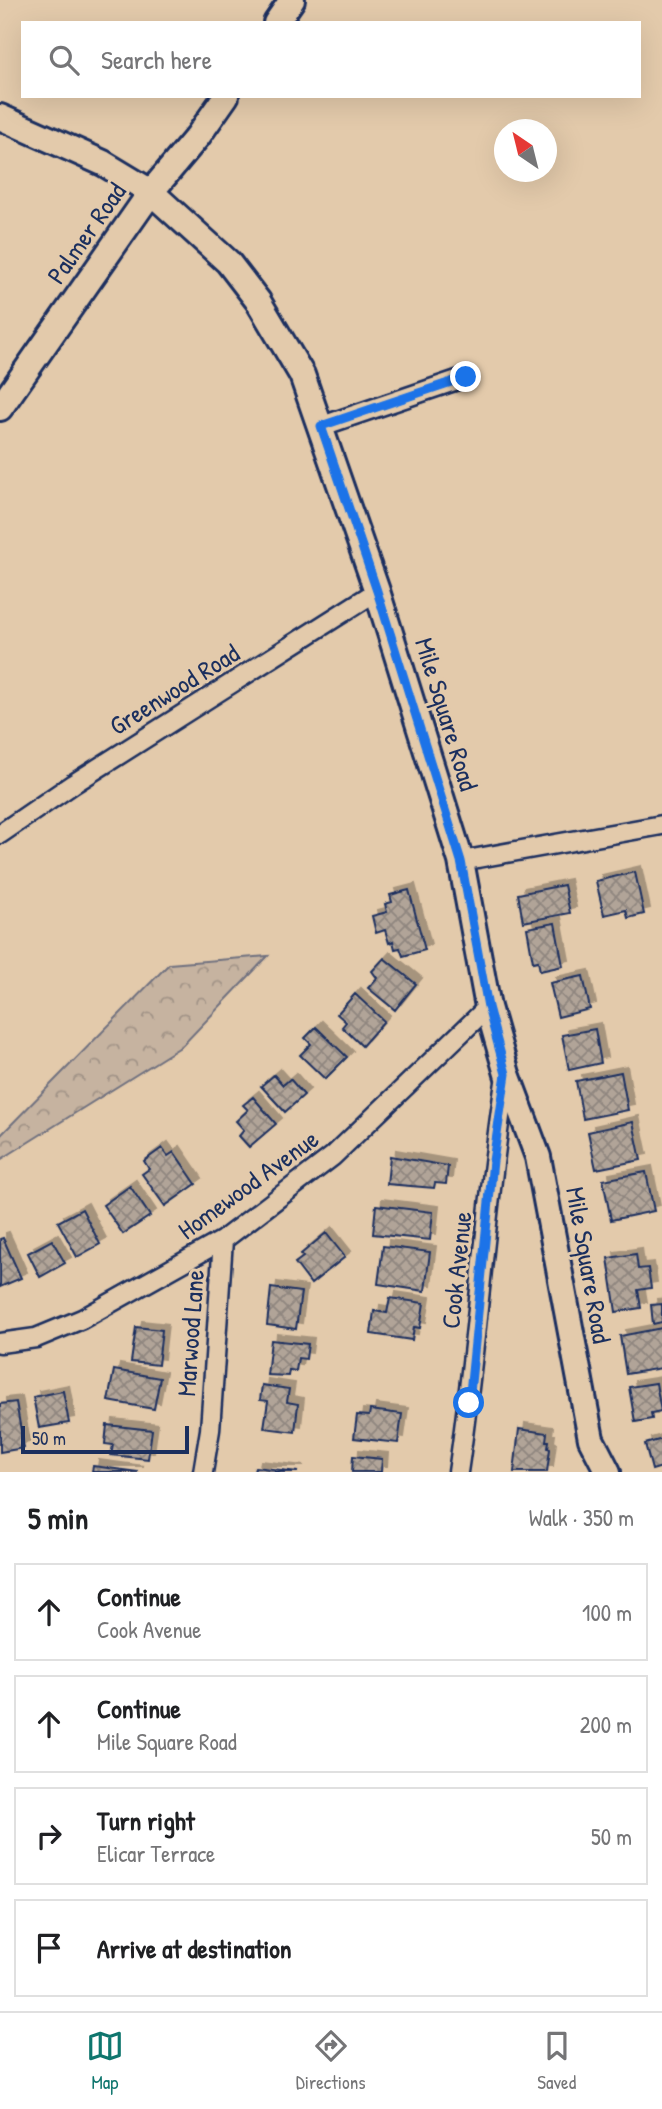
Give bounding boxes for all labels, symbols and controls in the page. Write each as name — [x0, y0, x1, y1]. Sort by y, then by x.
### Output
search box — [21, 21, 641, 98]
icon: search — [45, 41, 83, 79]
text: Search here — [101, 42, 212, 77]
north arrow — [494, 119, 557, 182]
street label: Palmer Road — [38, 175, 134, 291]
route end — [450, 361, 481, 392]
street label: Mile Square Road — [407, 633, 487, 795]
street label: Greenwood Road — [103, 635, 245, 743]
street label: Homewood Avenue — [171, 1121, 325, 1247]
street label: Mile Square Road — [558, 1184, 620, 1346]
street label: Cook Avenue — [432, 1210, 480, 1330]
street label: Marwood Lane — [168, 1269, 212, 1397]
route start — [453, 1387, 484, 1418]
scale bar — [21, 1423, 189, 1455]
text: 50 m — [32, 1425, 66, 1451]
text: 5 min — [28, 1498, 88, 1538]
text: Walk · 350 m — [529, 1502, 634, 1533]
text: Continue — [97, 1579, 181, 1614]
icon: ahead — [30, 1593, 68, 1631]
text: 100 m — [582, 1597, 632, 1628]
text: Cook Avenue — [97, 1614, 201, 1645]
text: Continue — [97, 1691, 181, 1726]
icon: ahead — [30, 1705, 68, 1743]
text: 200 m — [580, 1709, 632, 1740]
text: Mile Square Road — [97, 1726, 237, 1757]
text: Turn right — [97, 1803, 195, 1838]
icon: right — [30, 1817, 68, 1855]
text: 50 m — [591, 1821, 632, 1852]
text: Elicar Terrace — [97, 1838, 215, 1869]
icon: arrive — [30, 1929, 68, 1967]
text: Arrive at destination — [97, 1931, 292, 1966]
tab: Map — [86, 2027, 124, 2095]
tab: Directions — [296, 2027, 366, 2095]
tab: Saved — [537, 2027, 576, 2095]

